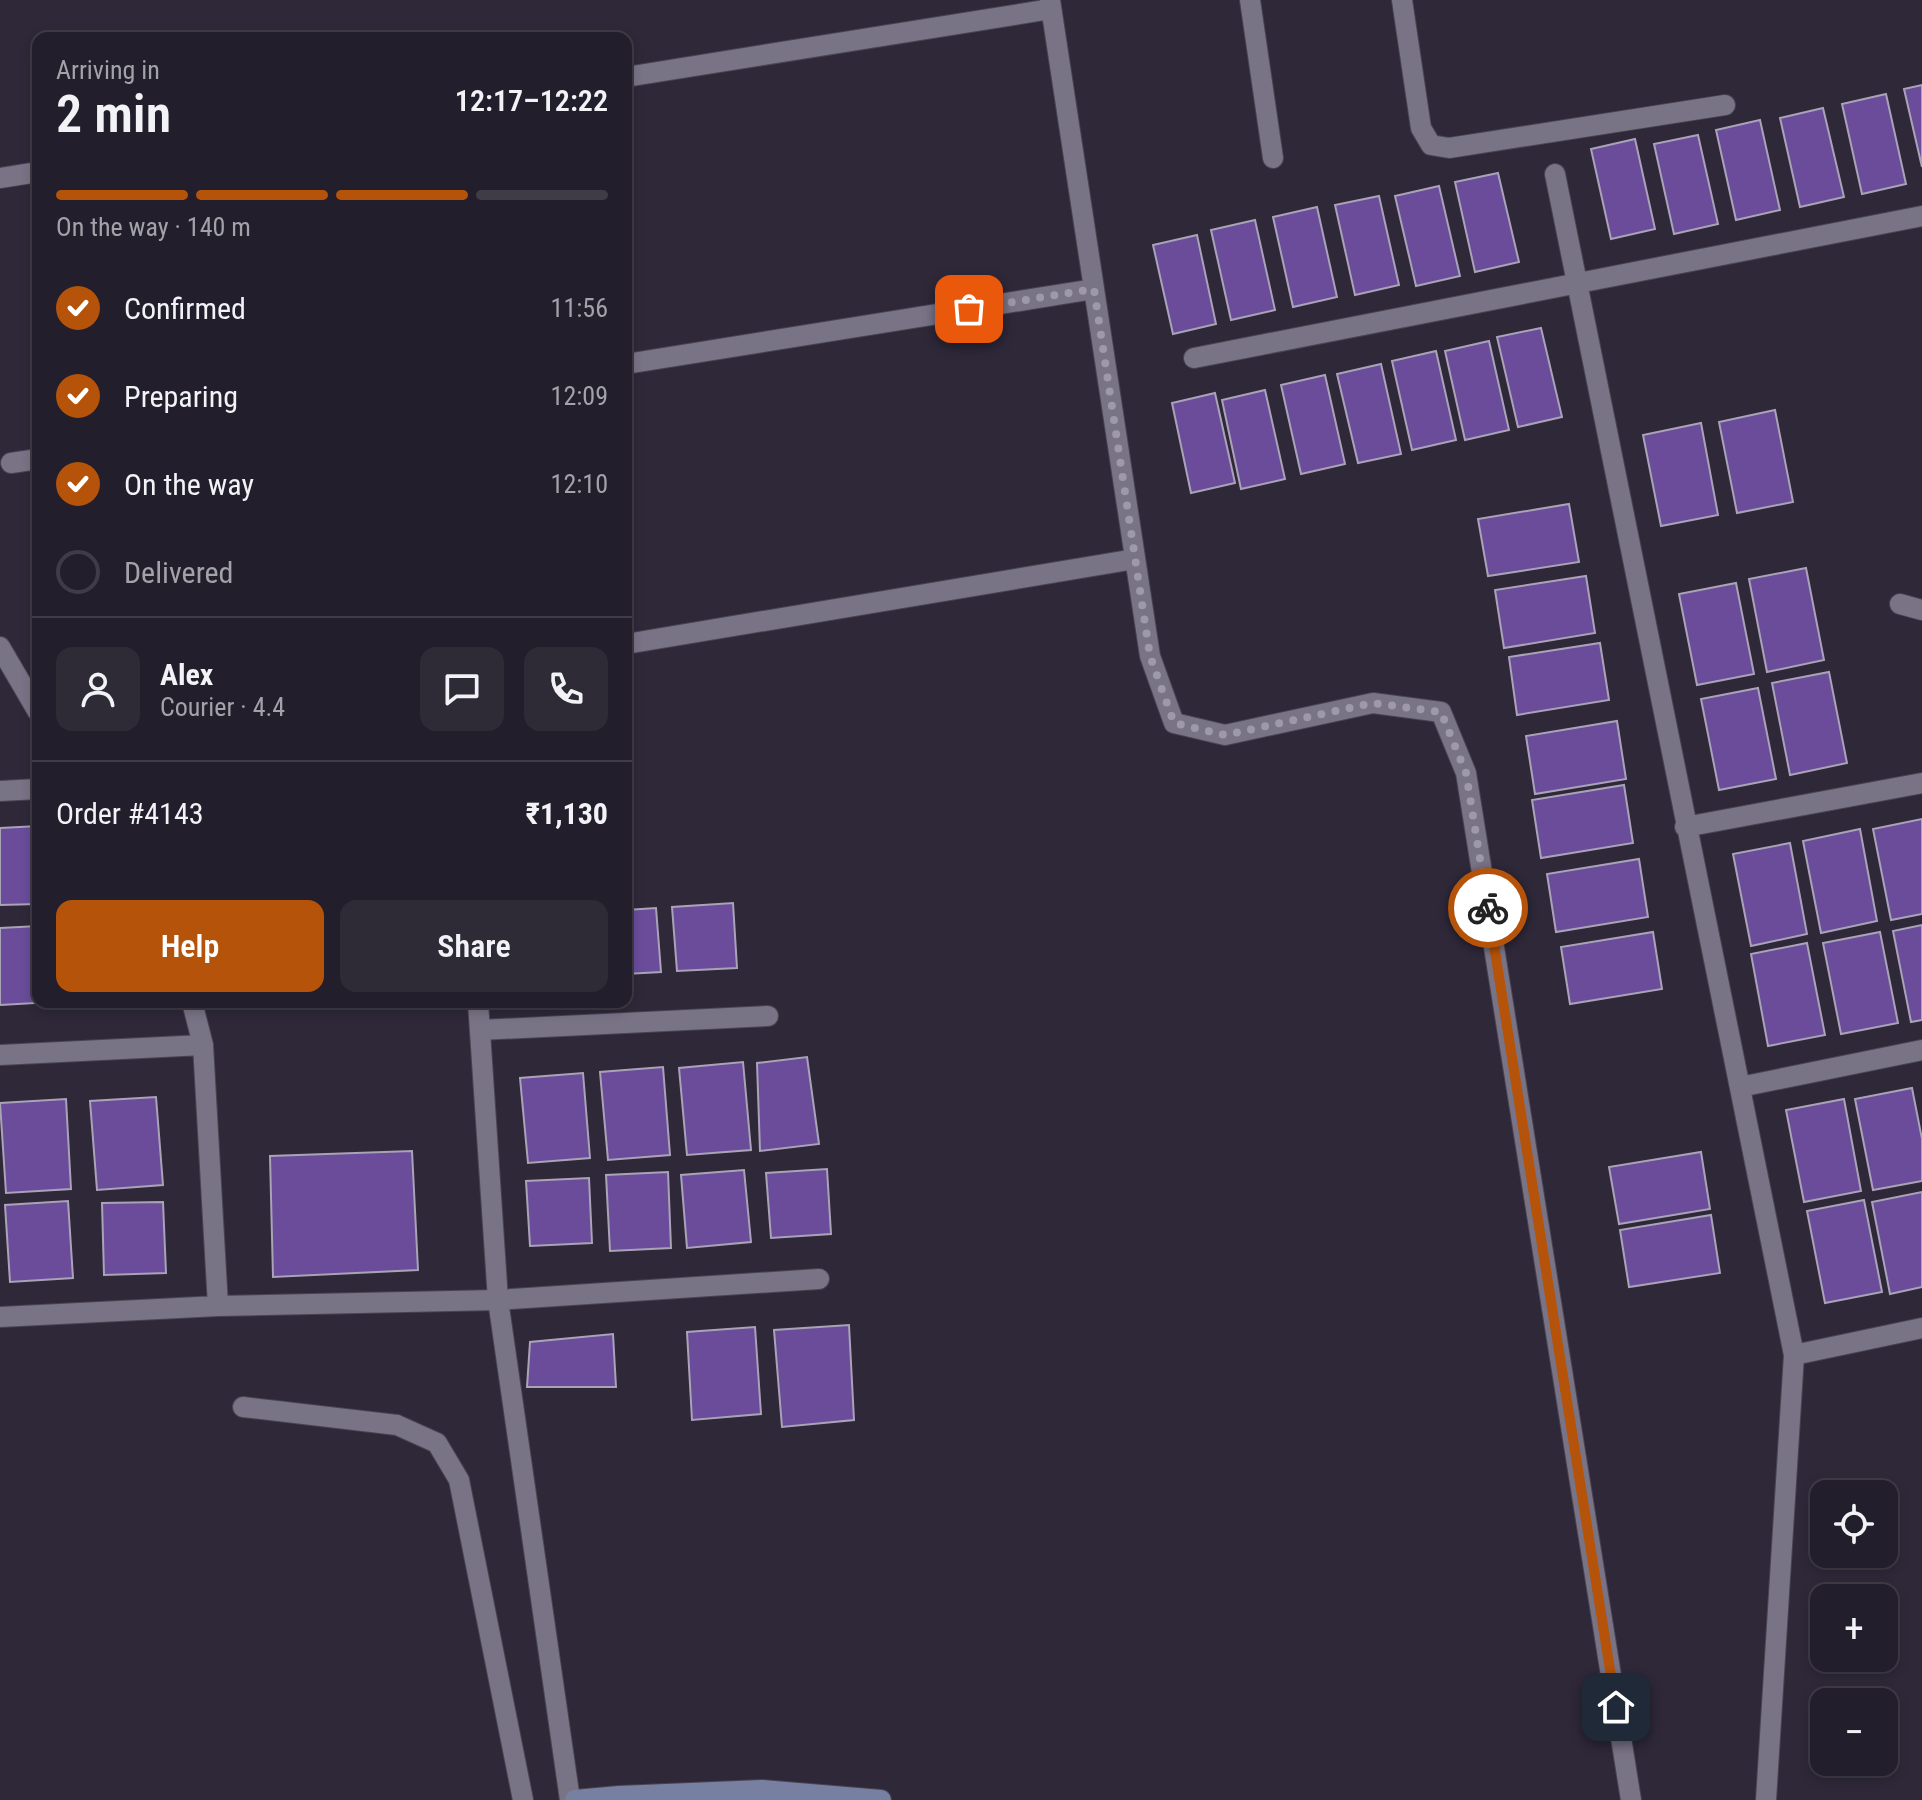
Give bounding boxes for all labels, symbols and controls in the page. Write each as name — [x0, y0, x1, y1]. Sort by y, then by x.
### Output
text: Arriving in — [56, 55, 160, 85]
text: 12:17–12:22 — [455, 83, 608, 118]
text: 2 min — [56, 84, 171, 145]
text: On the way · 140 m — [56, 212, 251, 242]
pin — [935, 275, 1003, 343]
icon: check — [56, 286, 100, 330]
icon: bag — [947, 287, 991, 331]
text: Confirmed — [124, 291, 246, 326]
text: 11:56 — [551, 293, 608, 323]
icon: check — [56, 374, 100, 418]
text: Preparing — [124, 379, 238, 414]
text: 12:09 — [551, 381, 608, 411]
icon: check — [56, 462, 100, 506]
text: On the way — [124, 467, 254, 502]
text: 12:10 — [551, 469, 608, 499]
text: Delivered — [124, 555, 233, 590]
button: person — [56, 647, 140, 731]
button: chat — [420, 647, 504, 731]
button: phone — [524, 647, 608, 731]
text: Alex — [160, 657, 213, 692]
text: Courier · 4.4 — [160, 692, 285, 722]
text: Order #4143 — [56, 796, 204, 831]
text: ₹1,130 — [526, 796, 608, 831]
courier — [1448, 868, 1528, 948]
icon: bike — [1466, 886, 1510, 930]
button: Help — [56, 900, 324, 992]
button: Share — [340, 900, 608, 992]
map controls — [1810, 1480, 1898, 1776]
button: locate — [1810, 1480, 1898, 1568]
button: + — [1810, 1584, 1898, 1672]
pin — [1582, 1673, 1650, 1741]
icon: home — [1594, 1685, 1638, 1729]
button: − — [1810, 1688, 1898, 1776]

